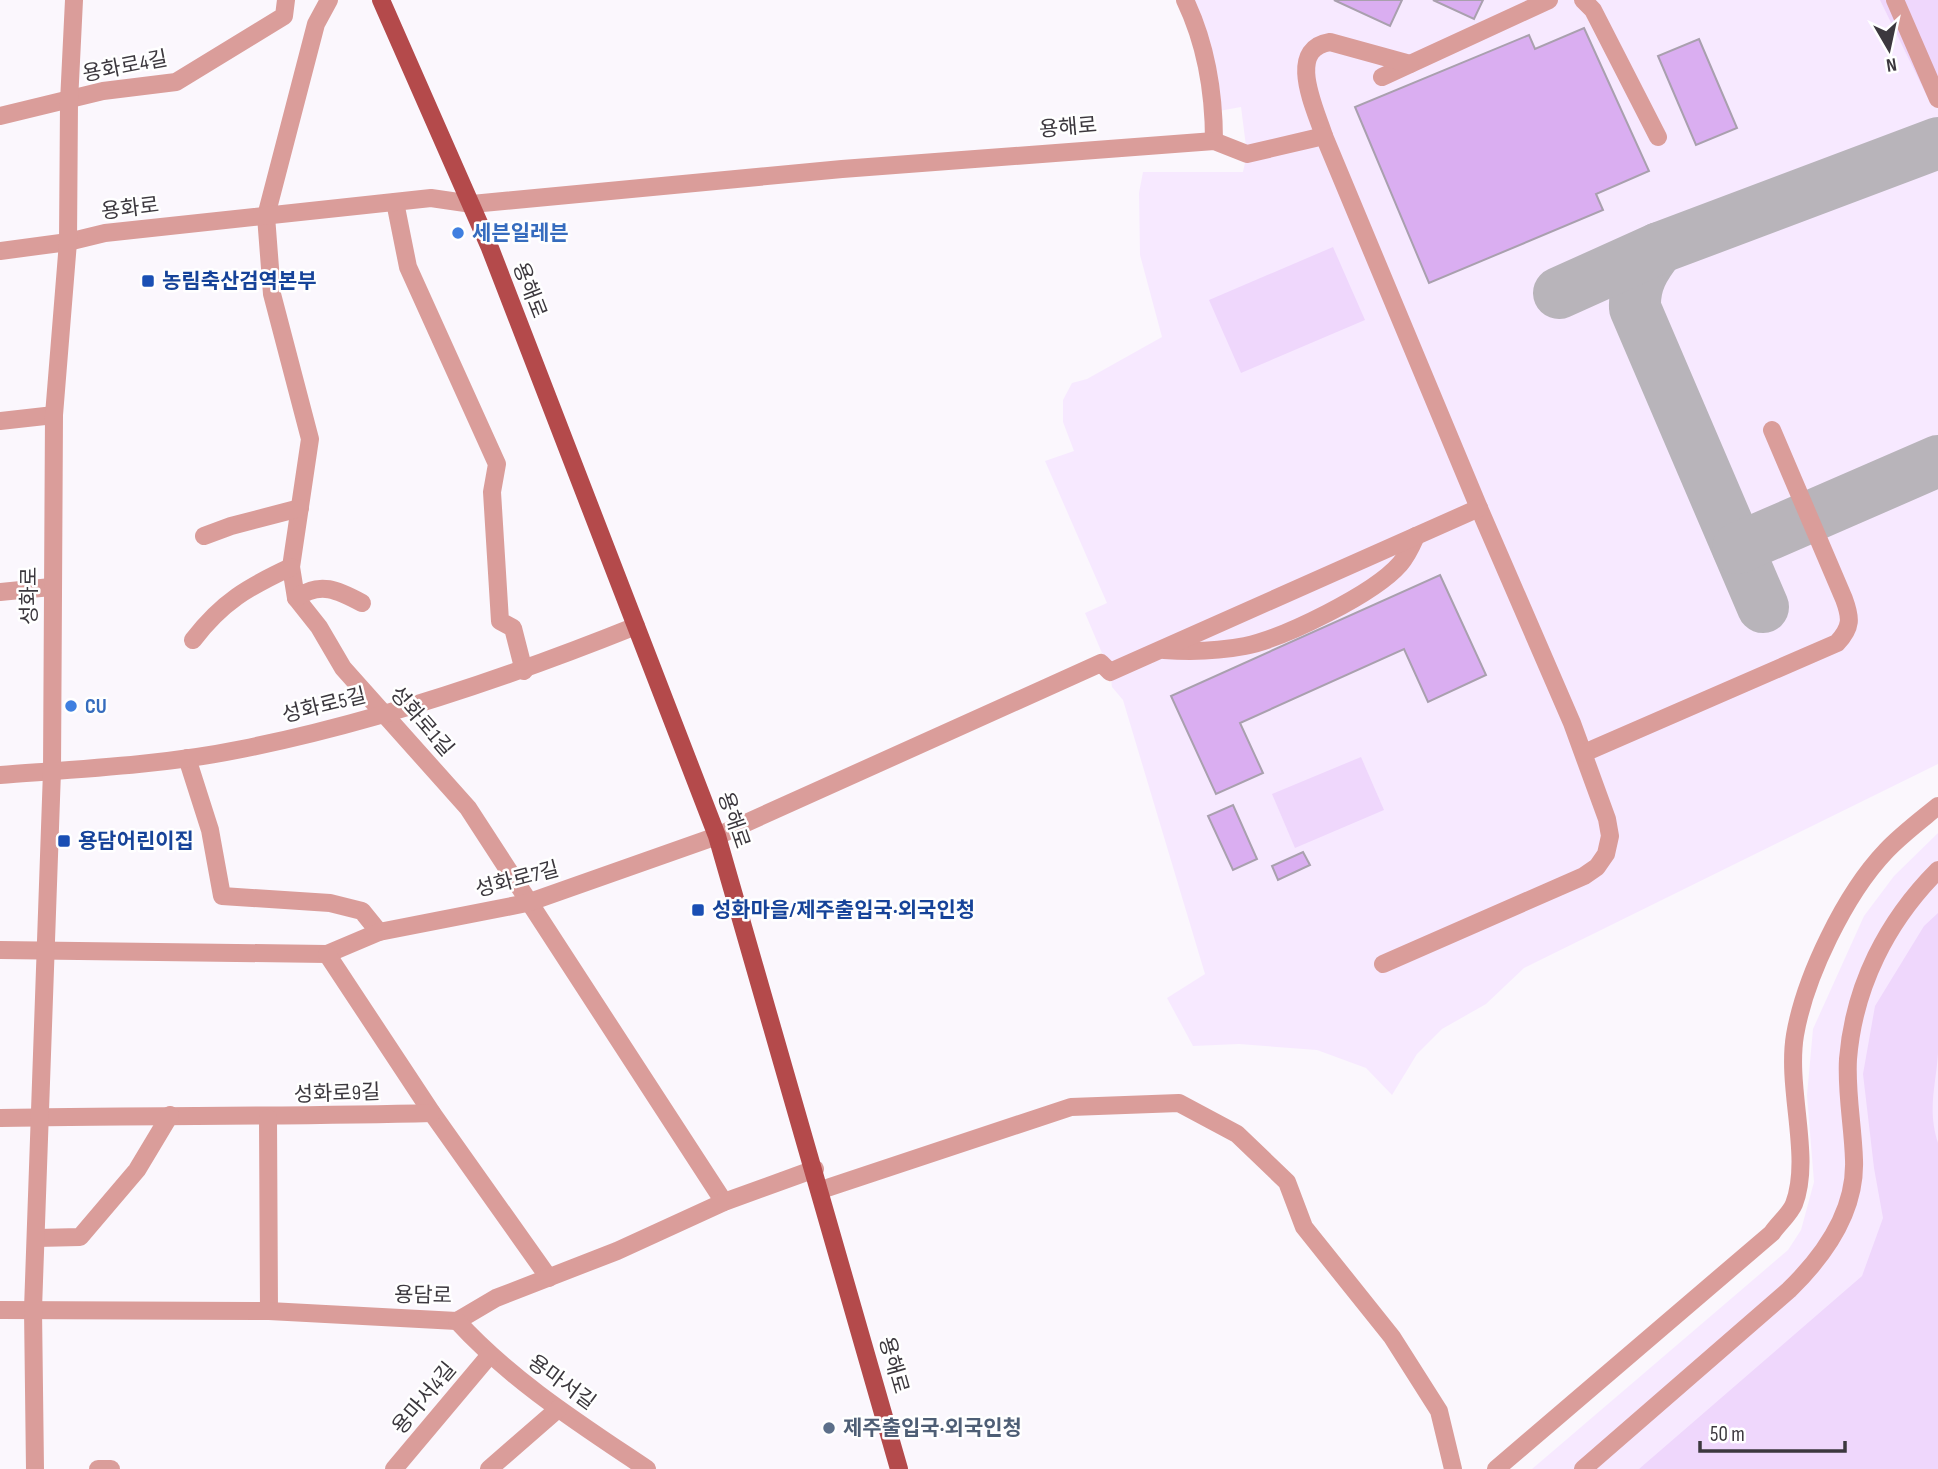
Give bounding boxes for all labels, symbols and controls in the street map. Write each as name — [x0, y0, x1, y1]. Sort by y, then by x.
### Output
north arrow — [1854, 14, 1924, 84]
street label: 용화로4길 — [80, 46, 170, 87]
text: N — [1885, 52, 1898, 76]
street label: 용해로 — [1038, 113, 1098, 142]
street label: 용화로 — [100, 193, 160, 224]
place label: 세븐일레븐 — [472, 221, 569, 246]
marker: 세븐일레븐 — [450, 225, 466, 241]
street label: 용해로 — [507, 259, 552, 322]
place label: 농림축산검역본부 — [162, 269, 317, 294]
marker: 농림축산검역본부 — [140, 273, 156, 289]
street label: 성화로 — [17, 567, 42, 625]
street label: 성화로1길 — [384, 681, 459, 761]
street label: 성화로5길 — [280, 683, 369, 728]
place label: CU — [85, 694, 107, 719]
marker: CU — [63, 698, 79, 714]
street label: 용해로 — [712, 789, 755, 852]
place label: 용담어린이집 — [78, 829, 194, 854]
marker: 용담어린이집 — [56, 833, 72, 849]
street label: 성화로7길 — [473, 856, 562, 903]
place label: 성화마을/제주출입국·외국인청 — [712, 898, 975, 923]
marker: 성화마을/제주출입국·외국인청 — [690, 902, 706, 918]
street label: 성화로9길 — [293, 1079, 381, 1108]
street label: 용담로 — [394, 1282, 452, 1309]
street label: 용해로 — [874, 1334, 914, 1396]
street label: 용마서길 — [523, 1350, 600, 1415]
street label: 용마서4길 — [387, 1357, 462, 1439]
scale bar — [1700, 1410, 1845, 1454]
place label: 제주출입국·외국인청 — [843, 1416, 1022, 1441]
marker: 제주출입국·외국인청 — [821, 1420, 837, 1436]
text: 50 m — [1710, 1422, 1745, 1447]

